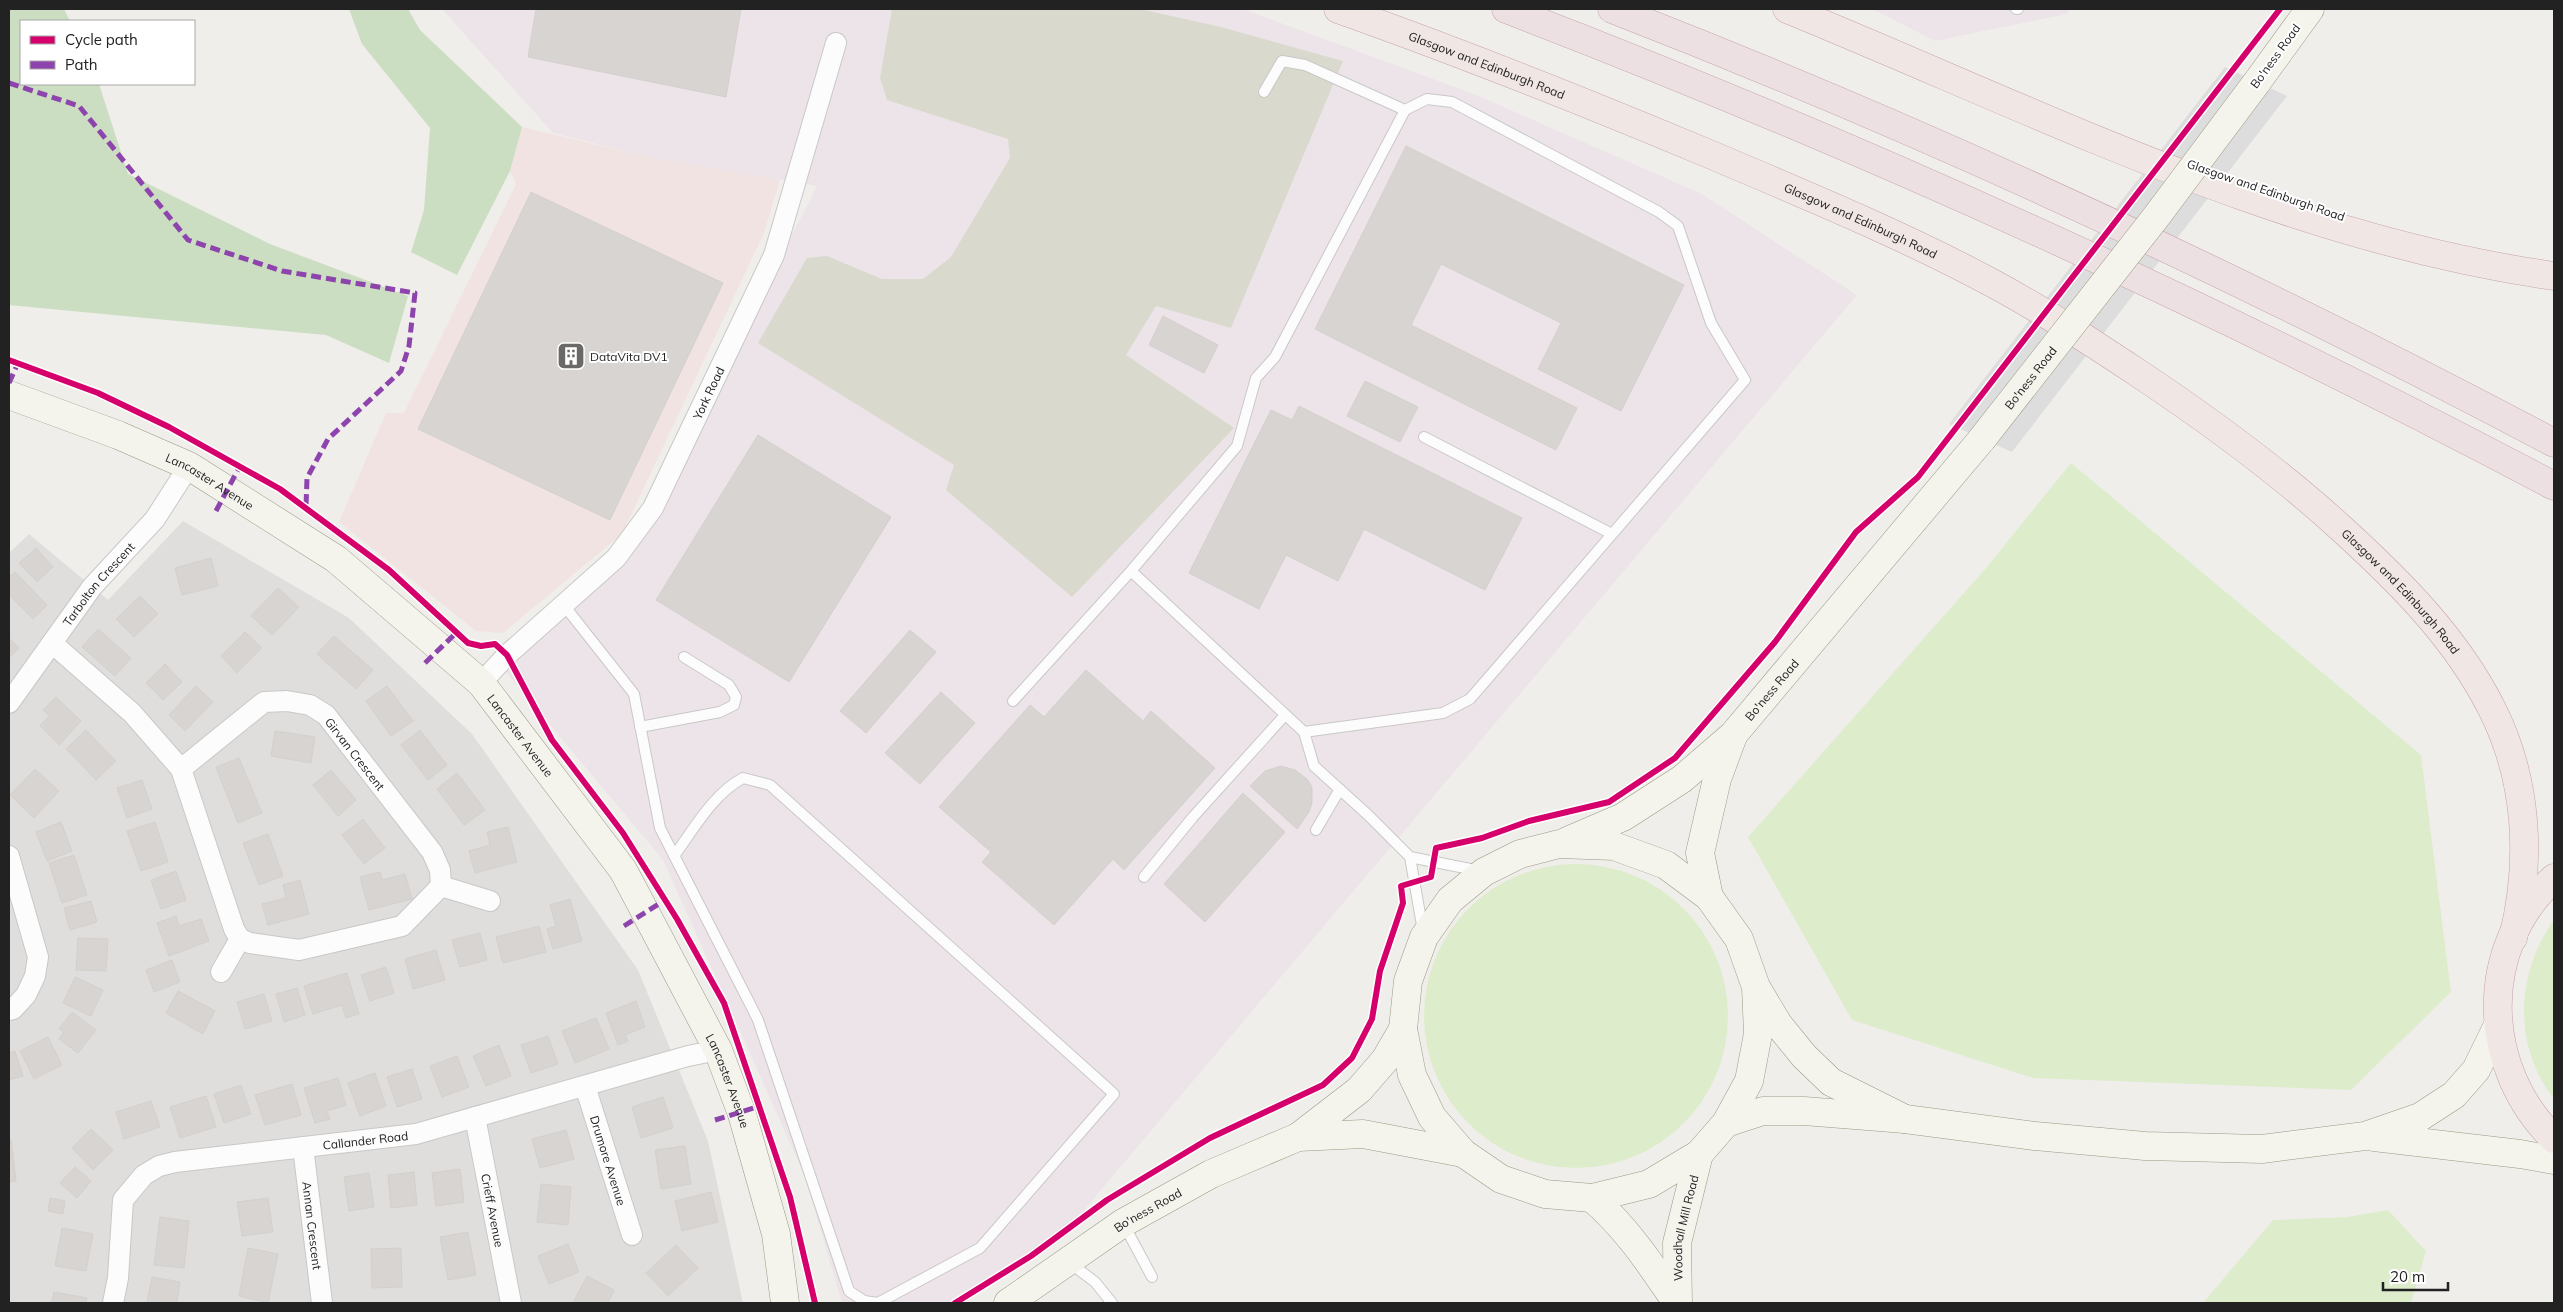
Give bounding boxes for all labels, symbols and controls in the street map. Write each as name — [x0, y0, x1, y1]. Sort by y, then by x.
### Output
legend — [20, 20, 195, 85]
street label: Bo'ness Road — [2247, 21, 2303, 91]
street label: Glasgow and Edinburgh Road — [1407, 28, 1567, 102]
text: Cycle path — [65, 30, 138, 49]
text: Path — [65, 55, 97, 74]
street label: Glasgow and Edinburgh Road — [2185, 156, 2347, 224]
street label: Glasgow and Edinburgh Road — [1782, 179, 1940, 261]
building icon: DataVita DV1 — [556, 341, 586, 371]
street label: Bo'ness Road — [2001, 343, 2059, 412]
place label: DataVita DV1 — [590, 349, 668, 364]
street label: York Road — [689, 364, 727, 422]
street label: Lancaster Avenue — [164, 449, 257, 513]
street label: Glasgow and Edinburgh Road — [2339, 525, 2463, 657]
street label: Tarbolton Crescent — [59, 539, 137, 629]
street label: Bo'ness Road — [1741, 656, 1801, 723]
street label: Lancaster Avenue — [485, 691, 557, 780]
street label: Girvan Crescent — [322, 715, 388, 793]
street label: Lancaster Avenue — [703, 1031, 753, 1129]
street label: Drumore Avenue — [587, 1114, 630, 1207]
street label: Callander Road — [322, 1127, 409, 1152]
street label: Crieff Avenue — [479, 1172, 508, 1248]
street label: Woodhall Mill Road — [1669, 1173, 1701, 1281]
street label: Annan Crescent — [300, 1180, 325, 1270]
street label: Bo'ness Road — [1111, 1184, 1184, 1235]
scale bar — [2383, 1260, 2448, 1292]
text: 20 m — [2390, 1267, 2425, 1286]

